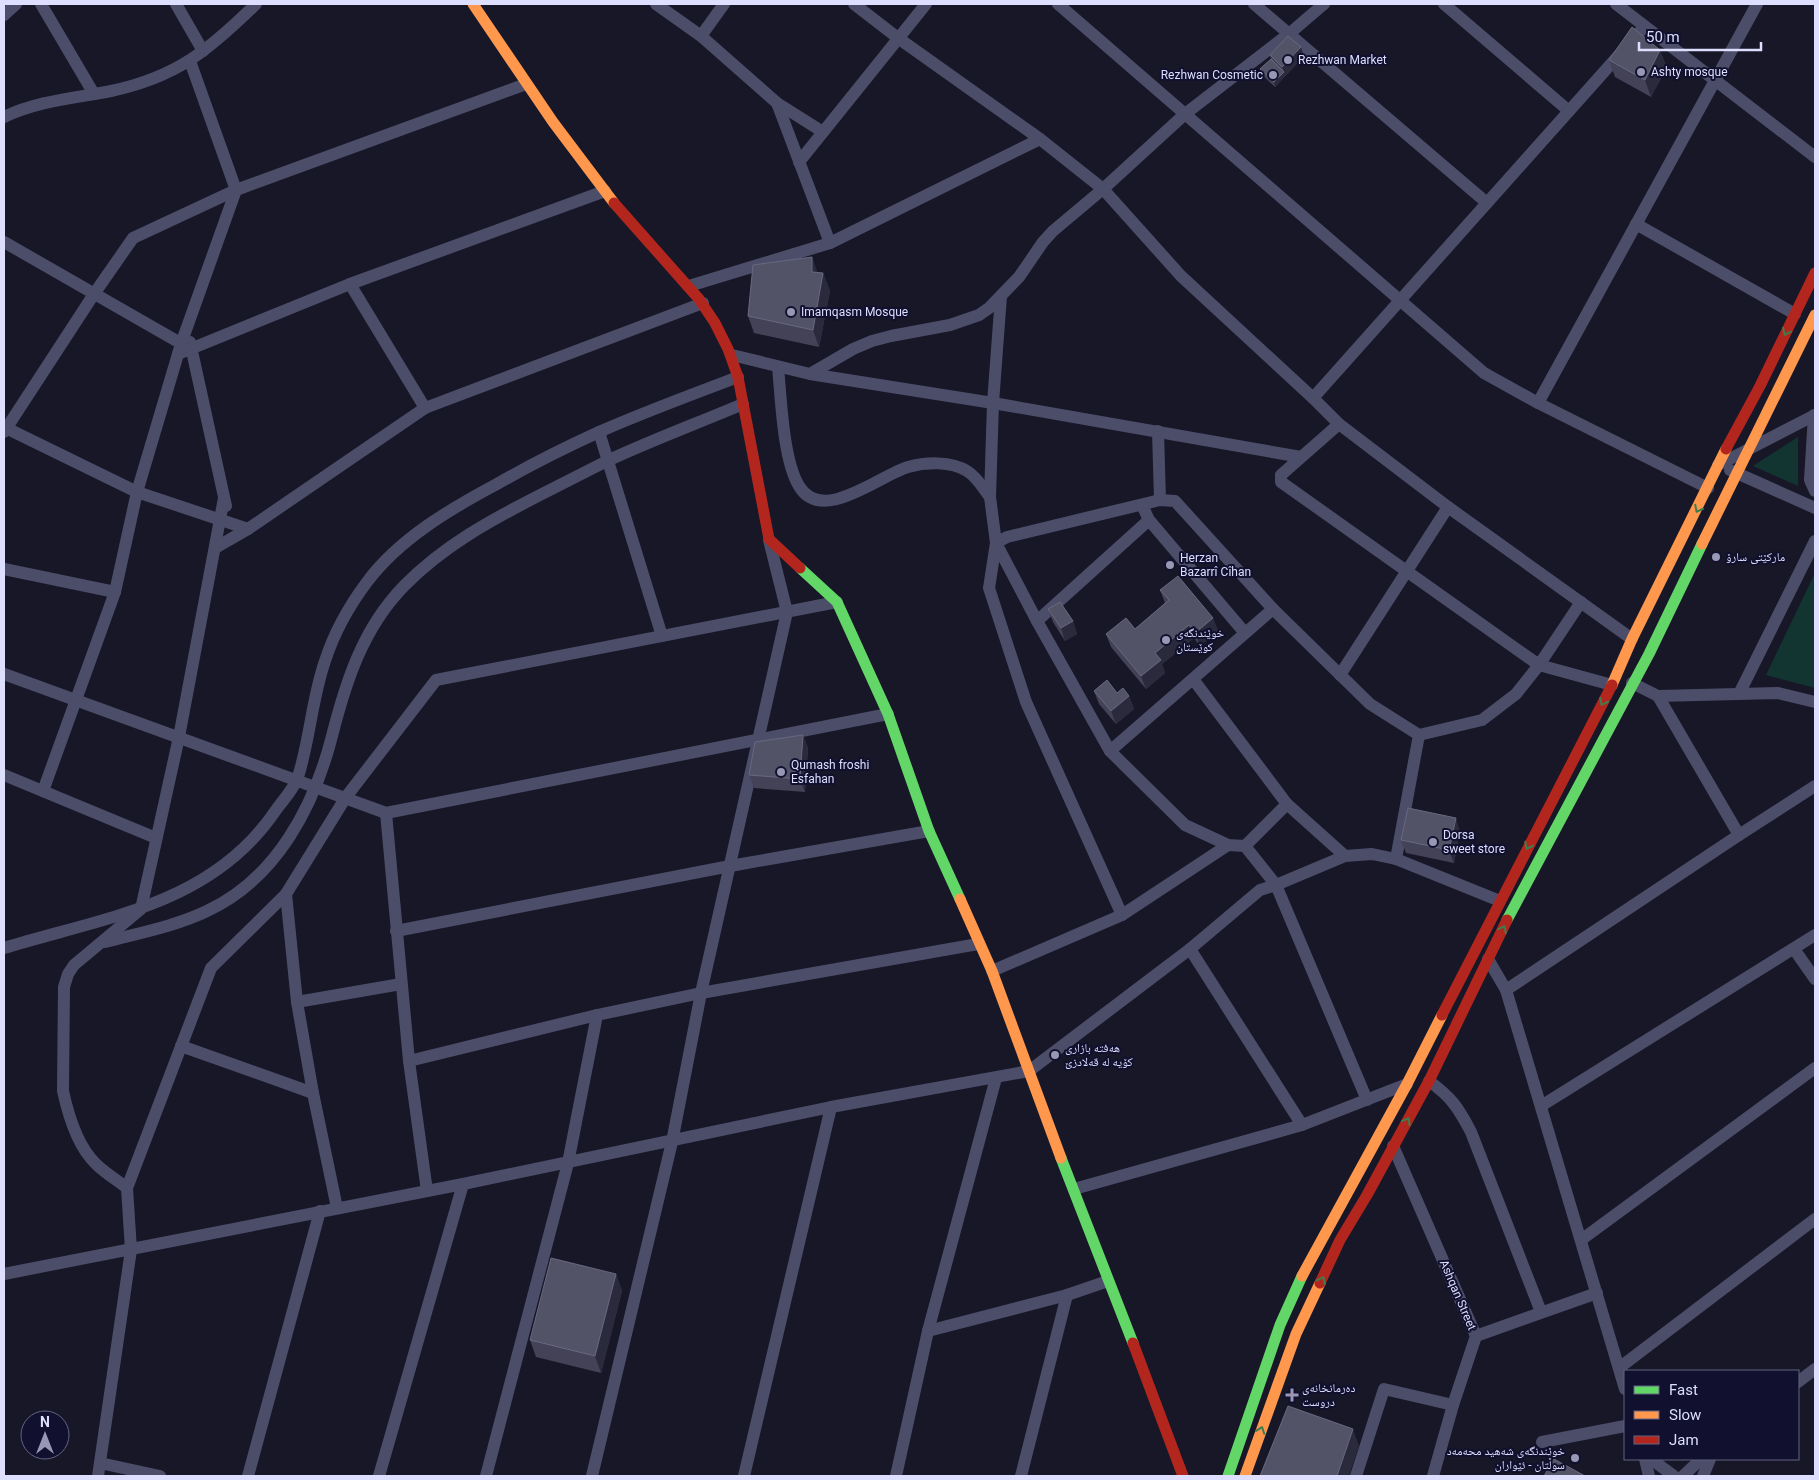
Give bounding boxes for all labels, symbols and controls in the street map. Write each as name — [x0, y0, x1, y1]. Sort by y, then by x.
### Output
scale bar — [1639, 20, 1762, 52]
text: 50 m — [1646, 28, 1680, 46]
place label: Rezhwan Market — [1298, 53, 1387, 67]
marker: Rezhwan Market — [1282, 54, 1294, 66]
place label: Ashty mosque — [1651, 65, 1728, 79]
marker: Ashty mosque — [1635, 66, 1647, 78]
place label: Rezhwan Cosmetic — [1161, 68, 1263, 82]
marker: Rezhwan Cosmetic — [1267, 69, 1279, 81]
place label: Imamqasm Mosque — [801, 305, 908, 319]
marker: Imamqasm Mosque — [785, 306, 797, 318]
one-way arrow — [1782, 327, 1792, 336]
one-way arrow — [1694, 504, 1704, 513]
place label: مارکێتی سارۆ — [1726, 550, 1785, 564]
place label: Herzan Bazarrî Cîhan — [1180, 551, 1251, 579]
marker: مارکێتی سارۆ — [1710, 551, 1722, 563]
marker: Herzan Bazarrî Cîhan — [1164, 559, 1176, 571]
place label: خوێندنگەی کوێستان — [1176, 626, 1225, 654]
marker: خوێندنگەی کوێستان — [1160, 634, 1172, 646]
one-way arrow — [1599, 696, 1609, 705]
place label: Qumash froshi Esfahan — [791, 758, 869, 786]
marker: Qumash froshi Esfahan — [775, 766, 787, 778]
place label: Dorsa sweet store — [1443, 828, 1505, 856]
marker: Dorsa sweet store — [1427, 836, 1439, 848]
one-way arrow — [1524, 841, 1534, 850]
one-way arrow — [1496, 925, 1506, 934]
place label: هەفتە بازاری کۆیە لە قەلادزێ — [1065, 1041, 1133, 1069]
marker: هەفتە بازاری کۆیە لە قەلادزێ — [1049, 1049, 1061, 1061]
one-way arrow — [1401, 1117, 1411, 1126]
street label: Ashqan Street — [1437, 1258, 1479, 1332]
one-way arrow — [1315, 1276, 1325, 1285]
legend — [1624, 1370, 1799, 1460]
place label: دەرمانخانەی دروست — [1302, 1381, 1356, 1409]
text: Fast — [1669, 1381, 1698, 1399]
marker: دەرمانخانەی دروست — [1286, 1389, 1298, 1401]
text: Slow — [1669, 1406, 1701, 1424]
north arrow — [20, 1410, 70, 1460]
text: N — [40, 1414, 50, 1430]
one-way arrow — [1255, 1426, 1265, 1435]
text: Jam — [1669, 1431, 1699, 1449]
place label: خوێندنگەی شەهید محەمەد سوڵتان - ئێواران — [1447, 1444, 1565, 1472]
marker: خوێندنگەی شەهید محەمەد سوڵتان - ئێواران — [1569, 1452, 1581, 1464]

